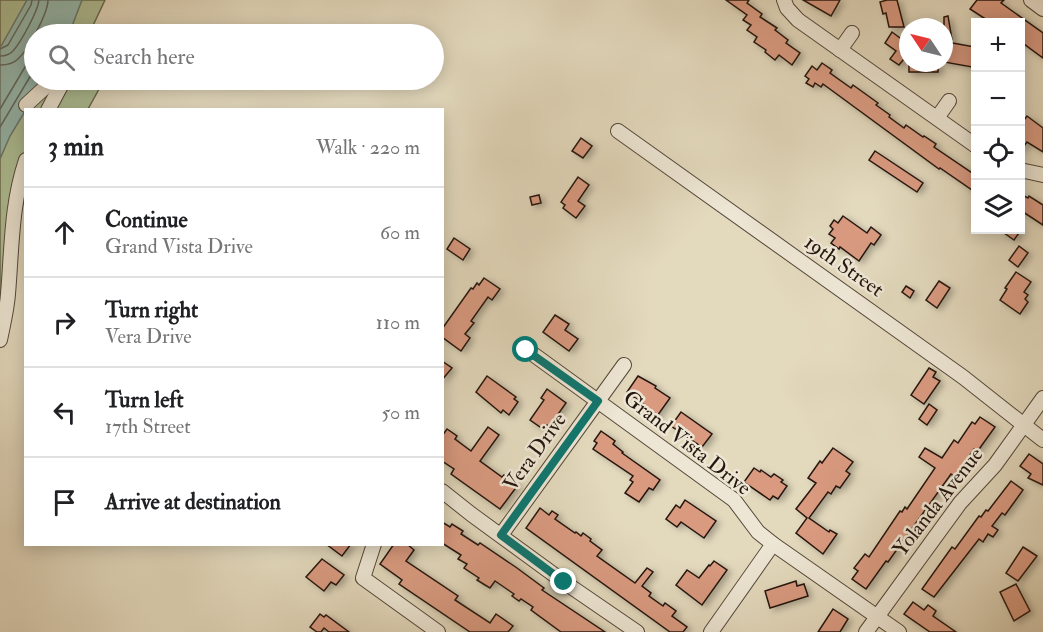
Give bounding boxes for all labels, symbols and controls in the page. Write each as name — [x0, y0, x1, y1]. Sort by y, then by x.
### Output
north arrow — [899, 18, 953, 72]
map controls — [971, 18, 1025, 234]
button: + — [971, 18, 1025, 72]
search box — [24, 24, 444, 90]
icon: search — [45, 41, 78, 74]
text: Search here — [93, 43, 195, 71]
button: − — [971, 72, 1025, 126]
button: locate — [971, 126, 1025, 180]
text: 3 min — [48, 131, 104, 163]
text: Walk · 220 m — [316, 135, 420, 160]
button: layers — [971, 180, 1025, 234]
text: Continue — [105, 206, 188, 234]
icon: ahead — [48, 216, 81, 249]
text: 60 m — [380, 220, 420, 245]
street label: 19th Street — [799, 229, 889, 303]
text: Grand Vista Drive — [105, 234, 253, 259]
text: Turn right — [105, 296, 198, 324]
icon: right — [48, 306, 81, 339]
text: 110 m — [376, 310, 420, 335]
text: Vera Drive — [105, 324, 192, 349]
route start — [512, 336, 538, 362]
street label: Grand Vista Drive — [618, 385, 757, 502]
text: Turn left — [105, 386, 184, 414]
icon: left — [48, 396, 81, 429]
text: 50 m — [381, 400, 420, 425]
street label: Vera Drive — [497, 407, 573, 497]
text: 17th Street — [105, 414, 191, 439]
street label: Yolanda Avenue — [887, 442, 989, 562]
icon: arrive — [48, 486, 81, 519]
text: Arrive at destination — [105, 488, 281, 516]
route end — [550, 568, 576, 594]

